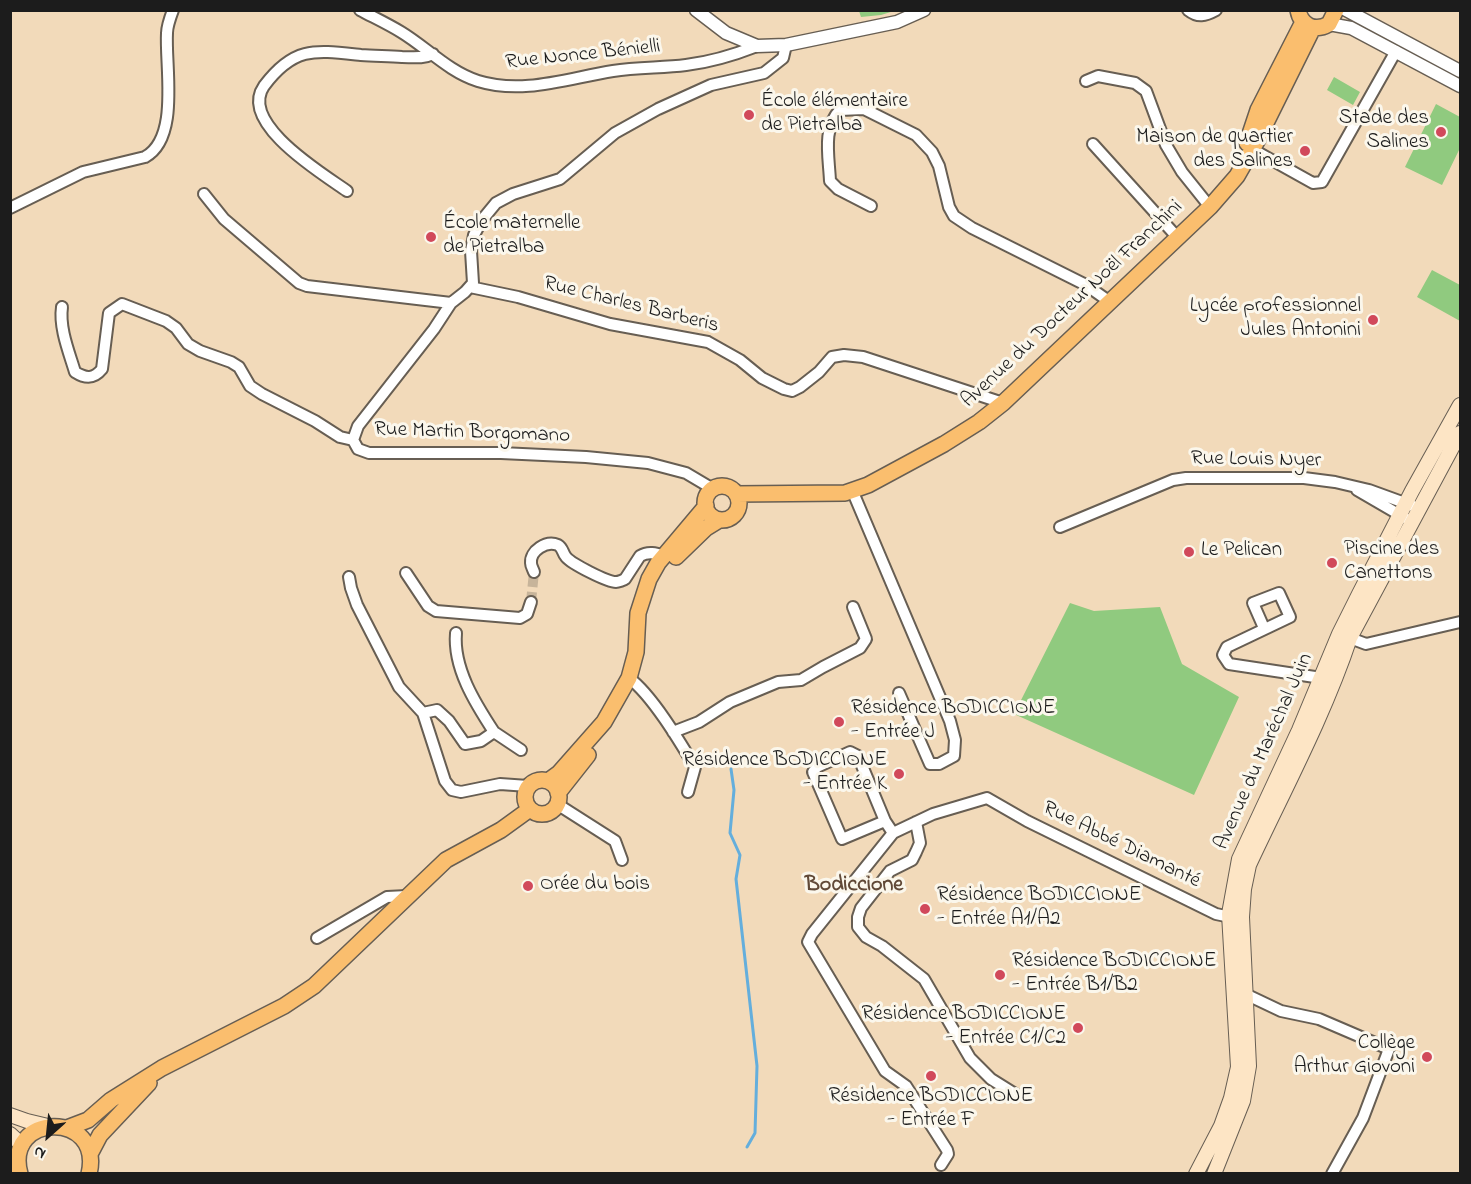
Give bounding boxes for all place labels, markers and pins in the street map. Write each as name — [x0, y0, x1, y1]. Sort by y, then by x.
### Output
place label: École élémentaire de Pietralba — [761, 90, 908, 140]
place label: Stade des Salines — [1339, 107, 1429, 157]
marker: École élémentaire de Pietralba — [742, 108, 756, 122]
marker: Stade des Salines — [1434, 125, 1448, 139]
place label: Maison de quartier des Salines — [1136, 126, 1293, 176]
marker: Maison de quartier des Salines — [1298, 144, 1312, 158]
place label: École maternelle de Pietralba — [443, 212, 580, 262]
marker: École maternelle de Pietralba — [424, 230, 438, 244]
place label: Lycée professionnel Jules Antonini — [1190, 295, 1361, 345]
marker: Lycée professionnel Jules Antonini — [1366, 313, 1380, 327]
place label: Piscine des Canettons — [1344, 538, 1439, 588]
place label: Le Pelican — [1201, 539, 1282, 565]
marker: Le Pelican — [1182, 545, 1196, 559]
marker: Piscine des Canettons — [1325, 556, 1339, 570]
place label: Résidence BODICCIONE - Entrée J — [851, 697, 1055, 747]
marker: Résidence BODICCIONE - Entrée J — [832, 715, 846, 729]
place label: Résidence BODICCIONE - Entrée K — [683, 749, 887, 799]
marker: Résidence BODICCIONE - Entrée K — [892, 767, 906, 781]
place label: Orée du bois — [540, 873, 650, 899]
marker: Orée du bois — [521, 879, 535, 893]
place label: Résidence BODICCIONE - Entrée A1/A2 — [937, 884, 1141, 934]
marker: Résidence BODICCIONE - Entrée A1/A2 — [918, 902, 932, 916]
place label: Résidence BODICCIONE - Entrée B1/B2 — [1012, 950, 1216, 1000]
marker: Résidence BODICCIONE - Entrée B1/B2 — [993, 968, 1007, 982]
place label: Résidence BODICCIONE - Entrée C1/C2 — [862, 1003, 1066, 1053]
marker: Résidence BODICCIONE - Entrée C1/C2 — [1071, 1021, 1085, 1035]
place label: Collège Arthur Giovoni — [1294, 1032, 1415, 1082]
marker: Collège Arthur Giovoni — [1420, 1050, 1434, 1064]
marker: Résidence BODICCIONE - Entrée F — [924, 1069, 938, 1083]
place label: Résidence BODICCIONE - Entrée F — [829, 1085, 1033, 1135]

